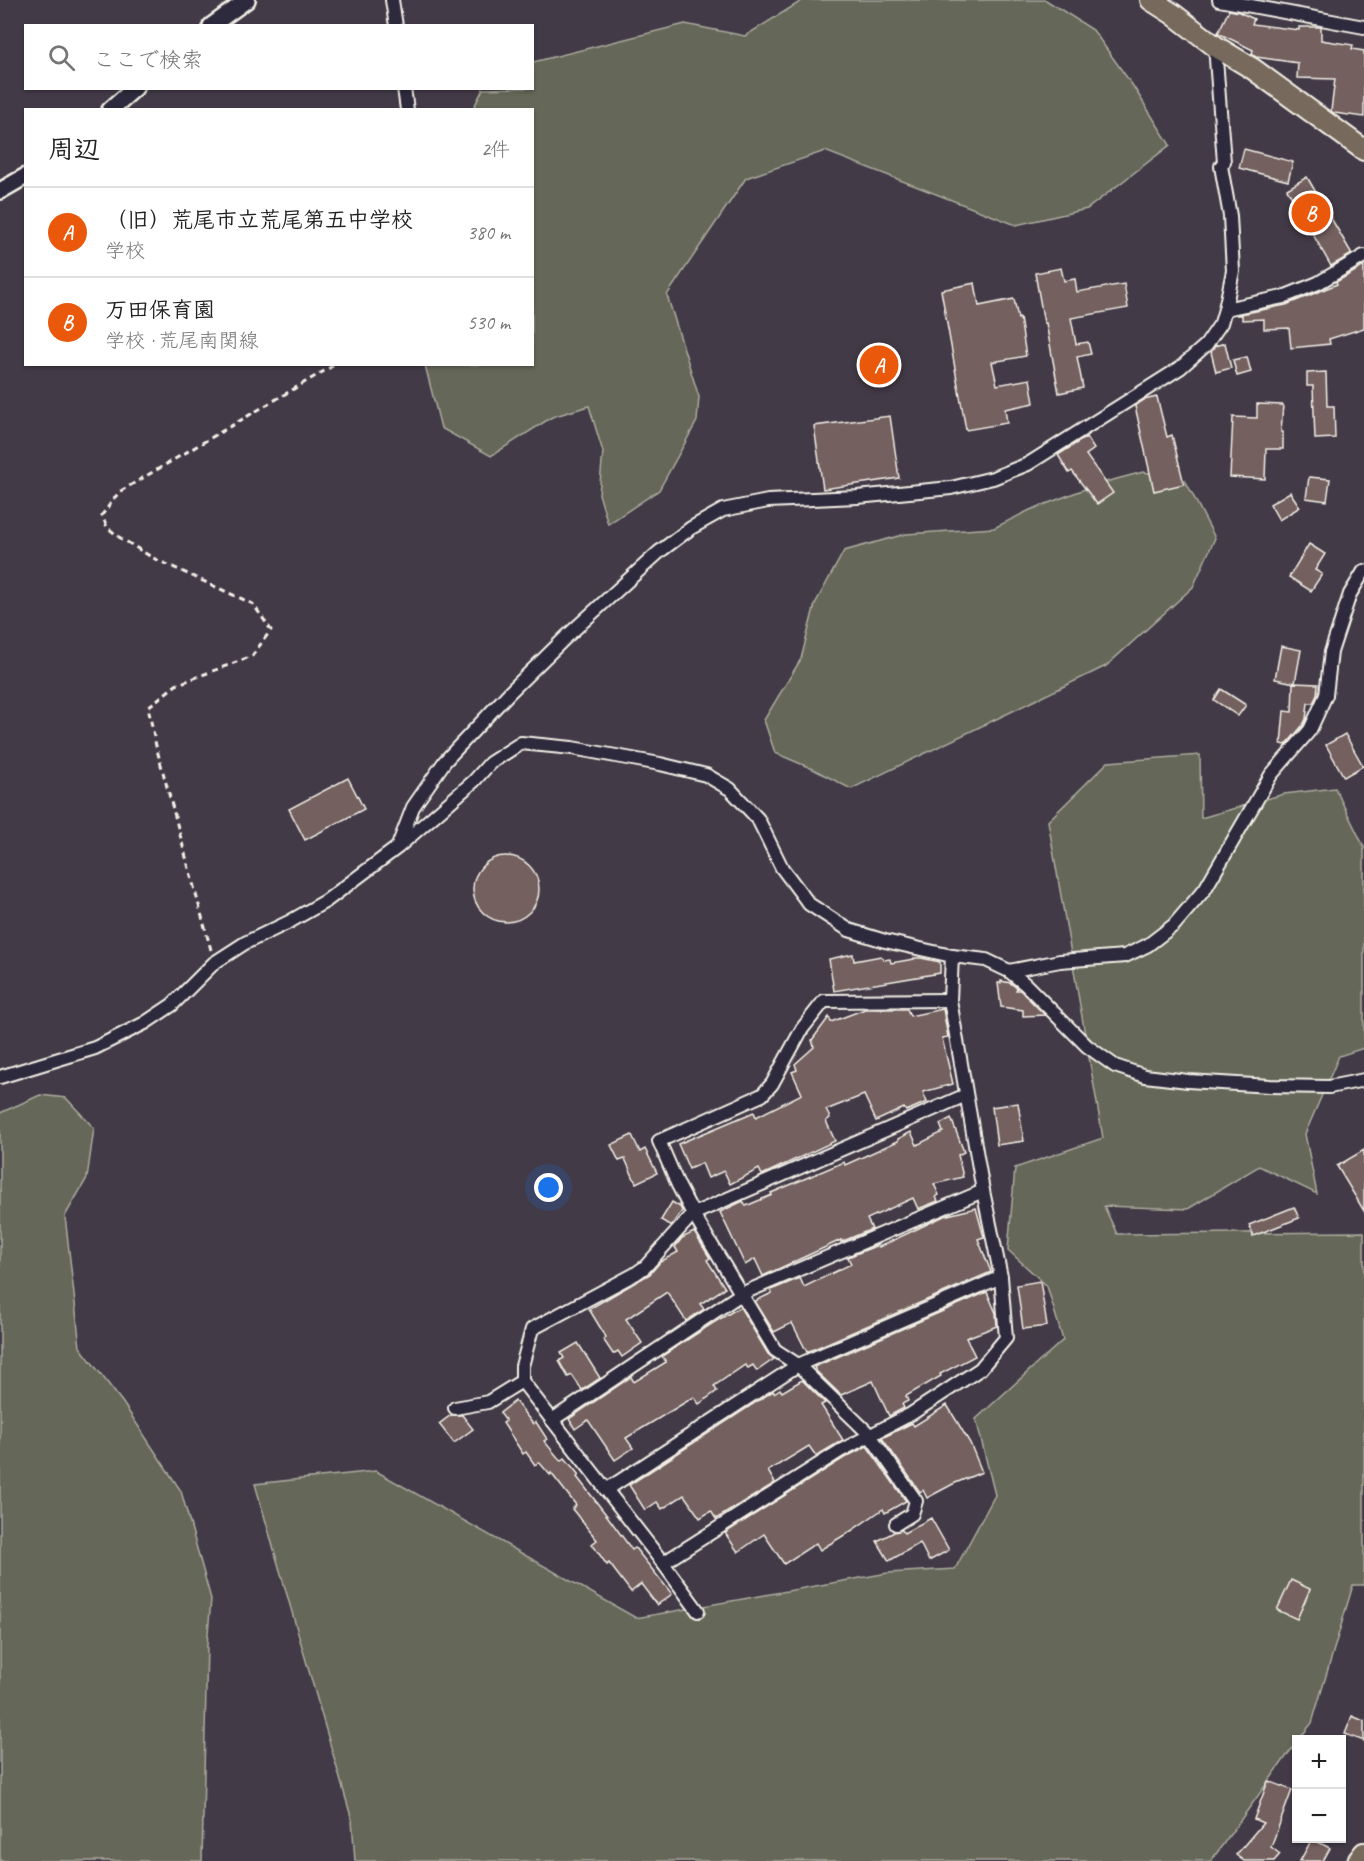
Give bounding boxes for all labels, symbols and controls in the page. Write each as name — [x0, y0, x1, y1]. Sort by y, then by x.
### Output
search box — [24, 24, 534, 90]
icon: search — [45, 41, 78, 74]
text: ここで検索 — [93, 46, 203, 74]
text: 周辺 — [48, 133, 100, 166]
text: 2件 — [481, 137, 510, 162]
pin: B — [1292, 190, 1330, 236]
text: （旧）荒尾市立荒尾第五中学校 — [105, 206, 413, 234]
text: A — [62, 220, 73, 245]
text: 380 m — [467, 220, 510, 245]
text: 学校 — [105, 238, 145, 263]
text: 万田保育園 — [105, 296, 215, 324]
text: B — [62, 310, 73, 335]
text: 530 m — [467, 310, 510, 335]
text: 学校 · 荒尾南関線 — [105, 328, 258, 353]
pin: A — [860, 342, 898, 388]
your location — [534, 1173, 563, 1202]
map controls — [1292, 1735, 1346, 1843]
button: + — [1292, 1735, 1346, 1789]
button: − — [1292, 1789, 1346, 1843]

